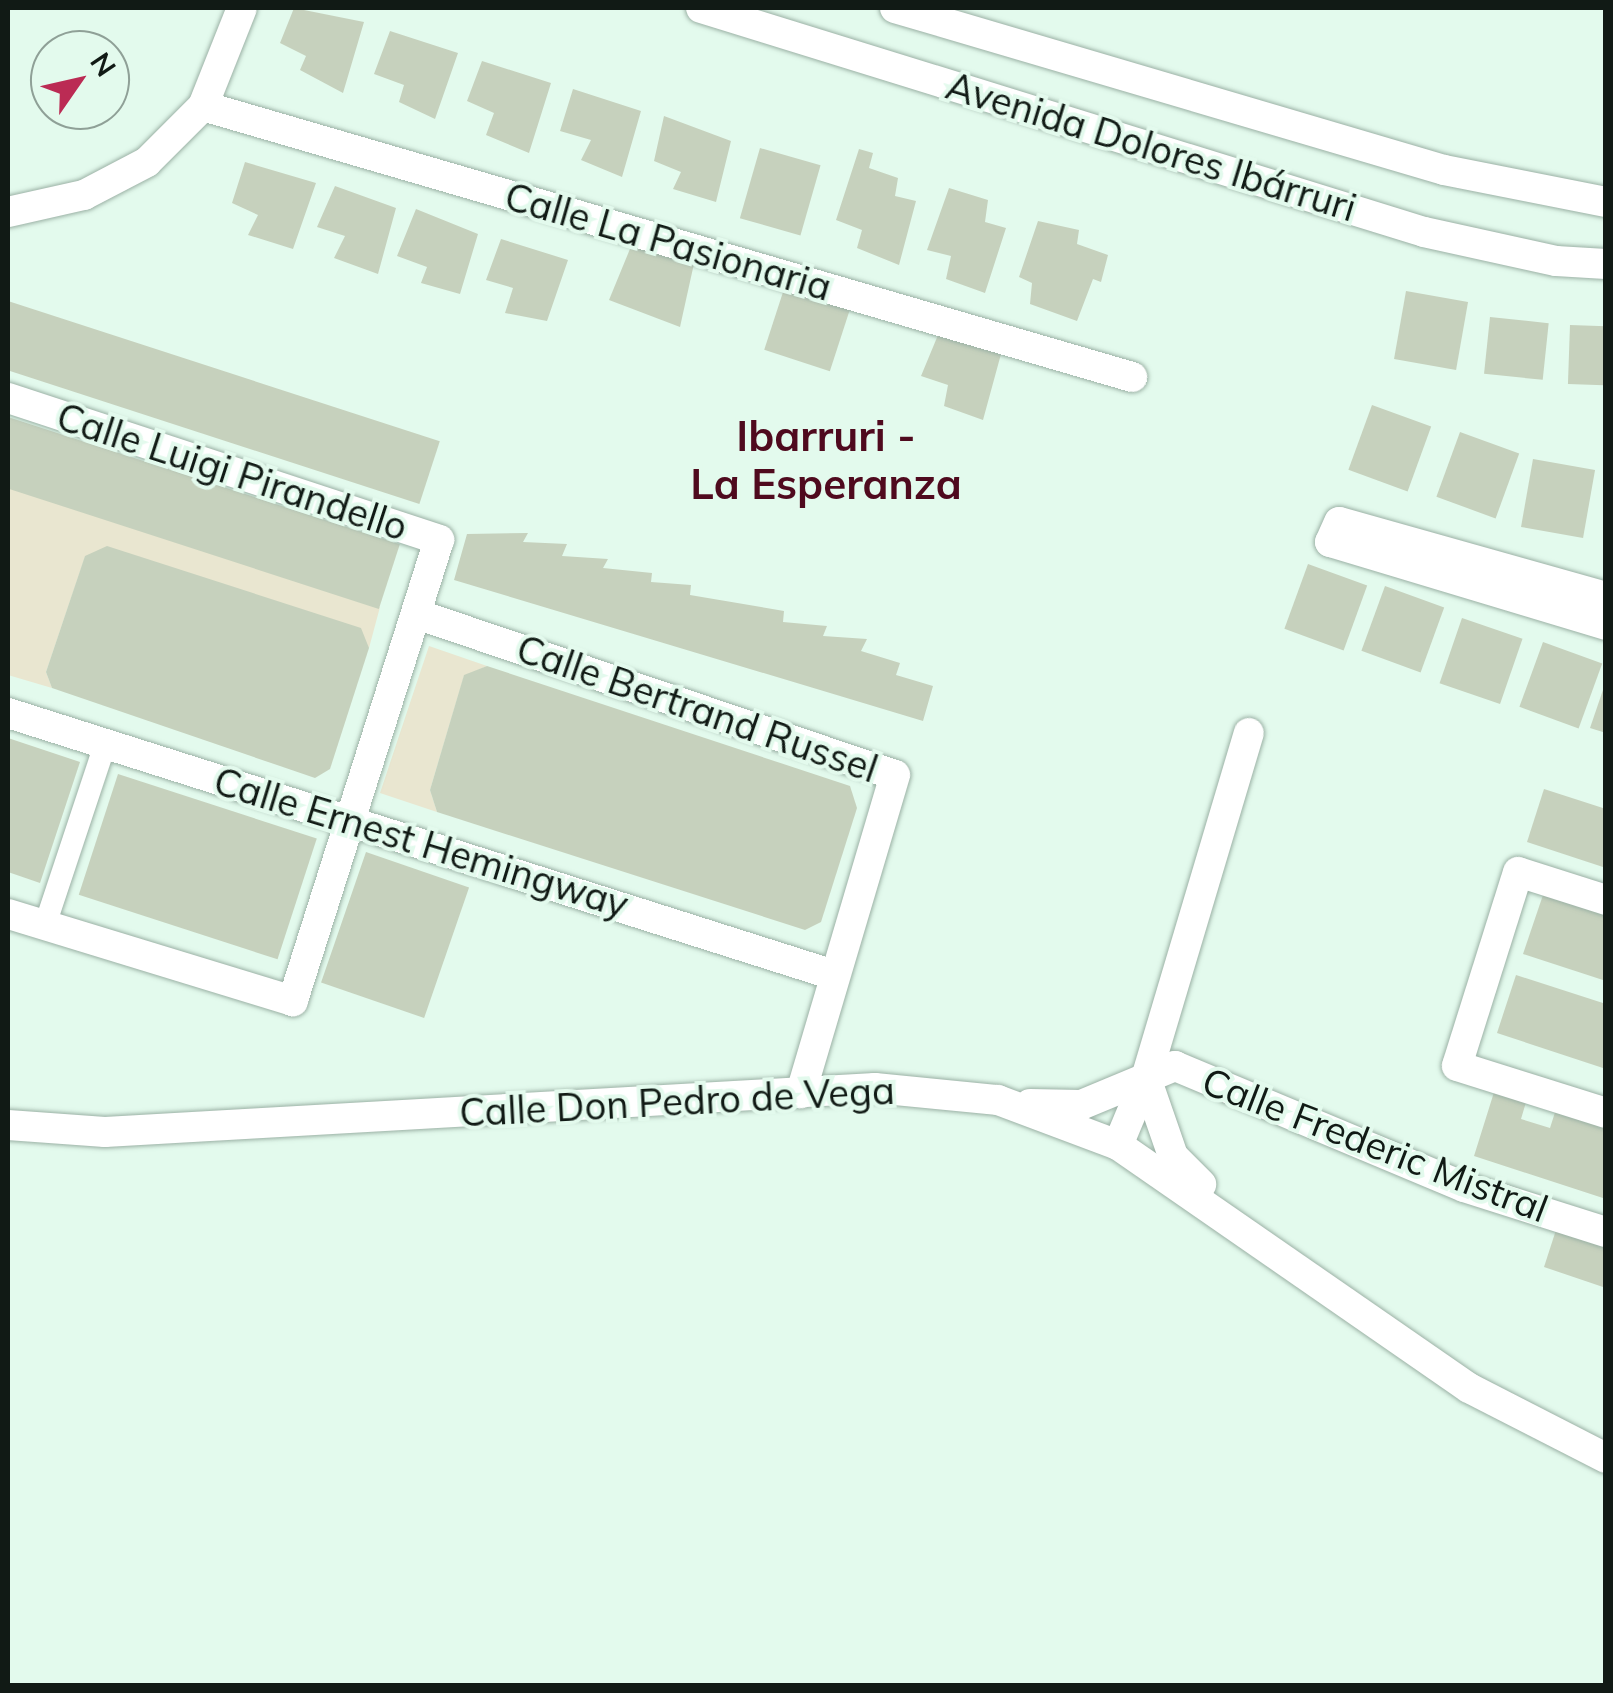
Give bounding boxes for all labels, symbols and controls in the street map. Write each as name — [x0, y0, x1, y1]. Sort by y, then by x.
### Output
north arrow — [30, 30, 130, 130]
text: N — [83, 46, 124, 83]
street label: Avenida Dolores Ibárruri — [941, 63, 1361, 231]
street label: Calle La Pasionaria — [500, 174, 836, 310]
street label: Calle Luigi Pirandello — [51, 394, 413, 550]
district label: Ibarruri - La Esperanza — [690, 411, 962, 510]
street label: Calle Bertrand Russel — [511, 626, 883, 792]
street label: Calle Ernest Hemingway — [208, 758, 634, 928]
street label: Calle Frederic Mistral — [1196, 1058, 1554, 1232]
street label: Calle Don Pedro de Vega — [458, 1068, 896, 1136]

